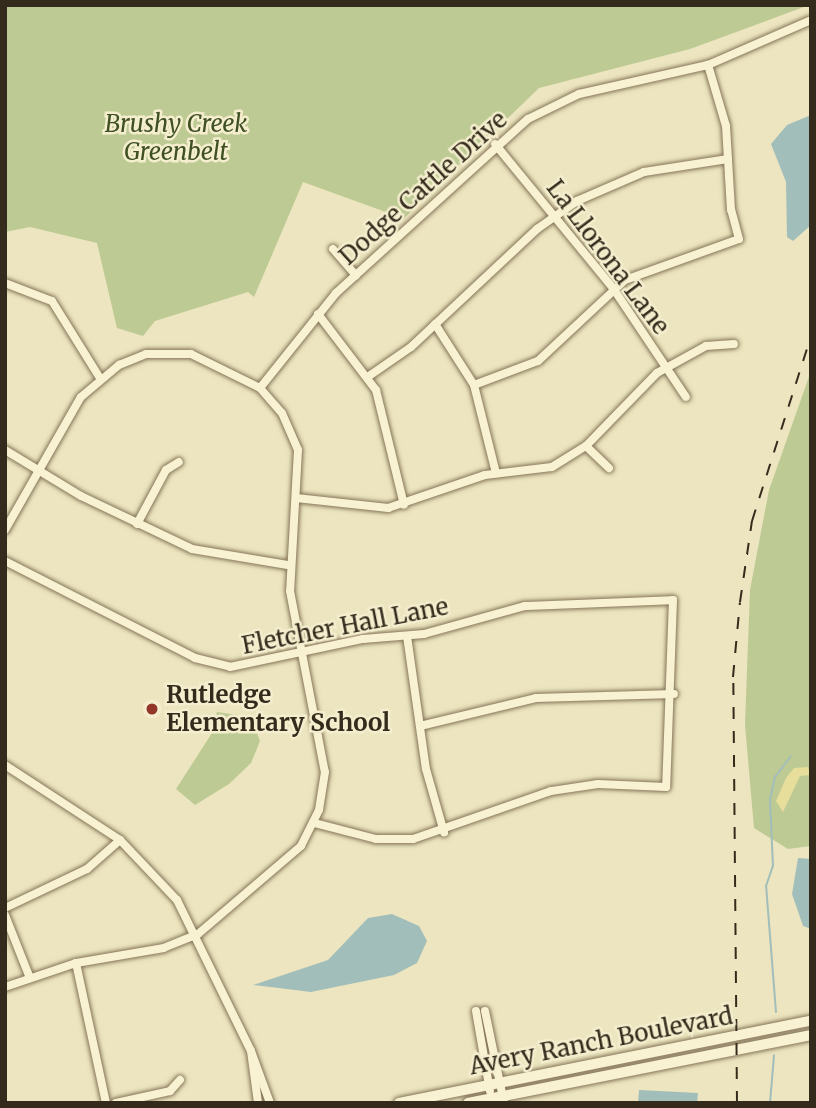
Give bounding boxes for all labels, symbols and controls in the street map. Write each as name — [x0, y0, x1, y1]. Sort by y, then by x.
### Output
street label: Dodge Cattle Drive — [333, 105, 513, 271]
park label: Brushy Creek Greenbelt — [105, 110, 247, 166]
street label: La Llorona Lane — [541, 174, 675, 340]
street label: Fletcher Hall Lane — [239, 592, 451, 660]
place label: Rutledge Elementary School — [166, 681, 390, 737]
marker: Rutledge Elementary School — [144, 701, 160, 717]
street label: Avery Ranch Boulevard — [467, 1001, 735, 1081]

